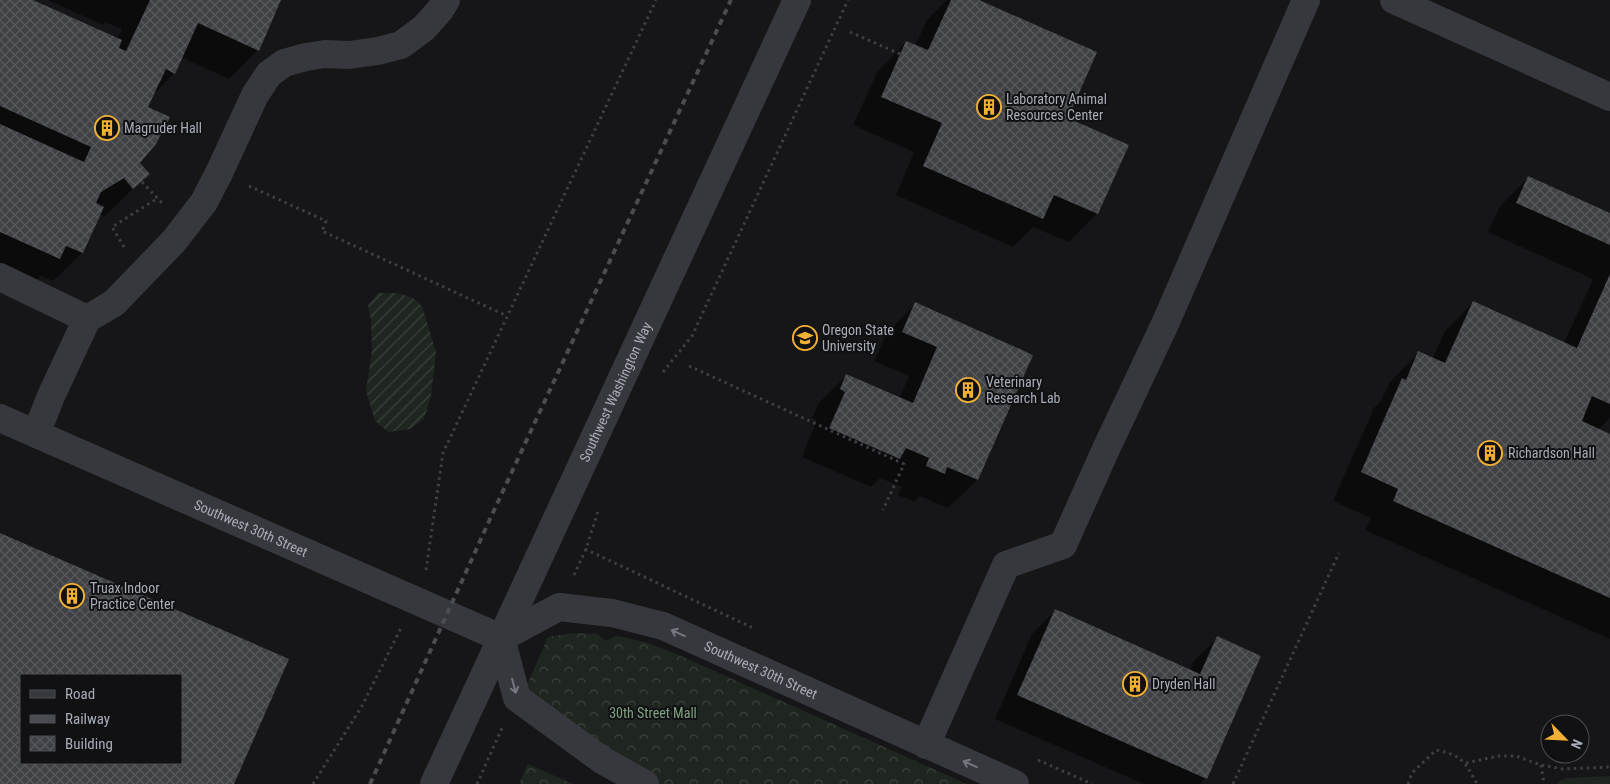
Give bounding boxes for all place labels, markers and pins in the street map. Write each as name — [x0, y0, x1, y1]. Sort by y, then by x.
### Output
place label: Laboratory Animal Resources Center — [1006, 91, 1107, 123]
building icon: Laboratory Animal Resources Center — [976, 94, 1002, 120]
building icon: Magruder Hall — [94, 115, 120, 141]
place label: Magruder Hall — [124, 120, 202, 136]
place label: Oregon State University — [822, 322, 894, 354]
school or university icon: Oregon State University — [792, 325, 818, 351]
place label: Veterinary Research Lab — [986, 374, 1061, 406]
building icon: Veterinary Research Lab — [955, 377, 981, 403]
building icon: Richardson Hall — [1477, 440, 1503, 466]
place label: Richardson Hall — [1508, 445, 1595, 461]
place label: Truax Indoor Practice Center — [90, 580, 175, 612]
building icon: Truax Indoor Practice Center — [59, 583, 85, 609]
building icon: Dryden Hall — [1122, 671, 1148, 697]
place label: Dryden Hall — [1152, 676, 1215, 692]

